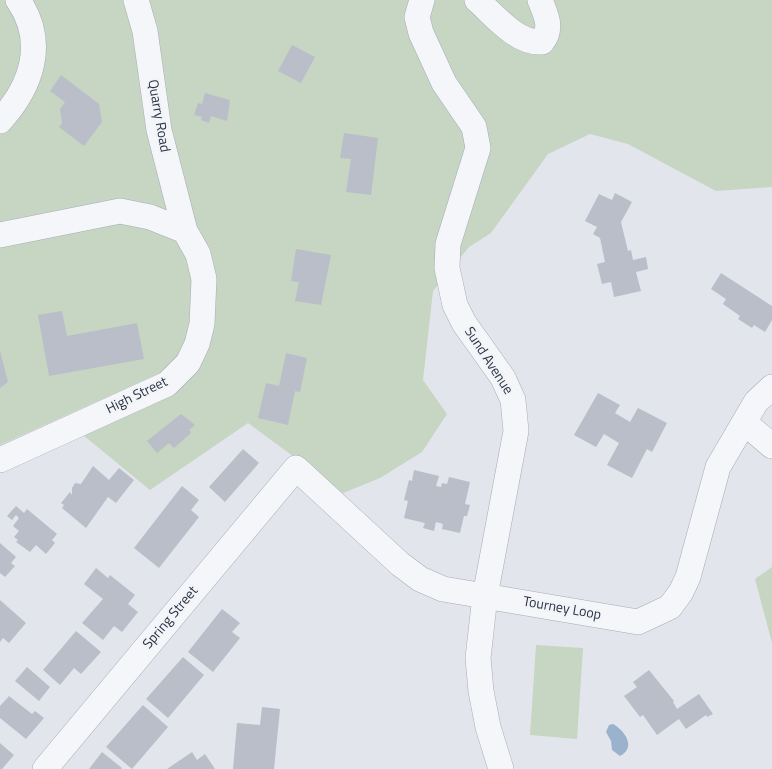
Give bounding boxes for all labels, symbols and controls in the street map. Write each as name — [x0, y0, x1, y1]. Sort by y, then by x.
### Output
street label: Quarry Road — [143, 78, 173, 154]
street label: Sund Avenue — [460, 324, 516, 398]
street label: High Street — [103, 374, 171, 418]
street label: Spring Street — [140, 583, 202, 653]
street label: Tourney Loop — [522, 594, 602, 624]

